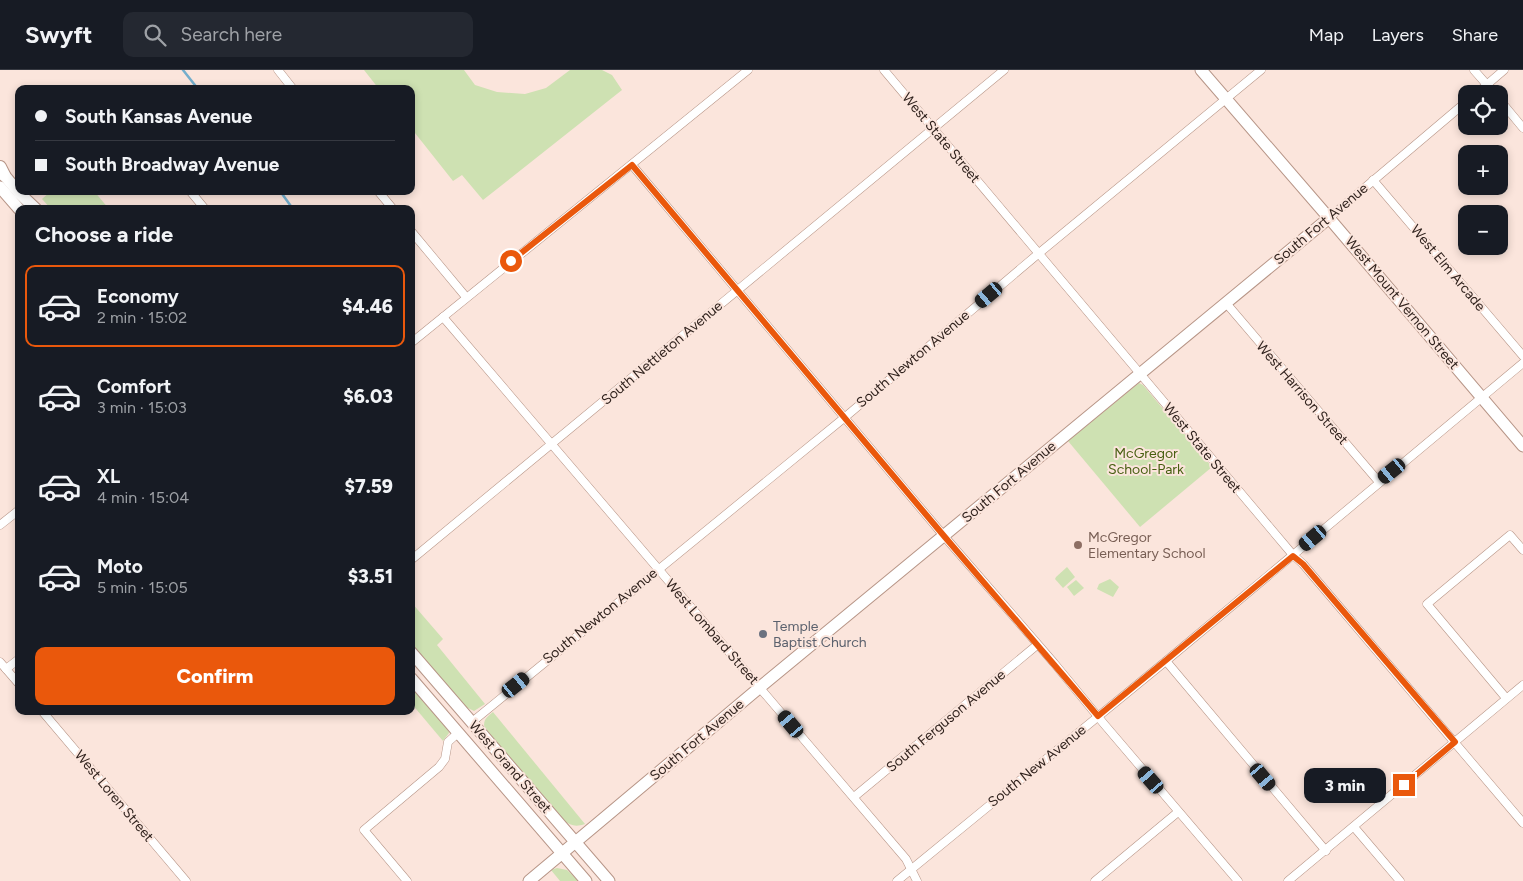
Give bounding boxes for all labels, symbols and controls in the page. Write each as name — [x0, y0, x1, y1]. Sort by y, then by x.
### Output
search box — [123, 12, 473, 57]
text: Swyft — [25, 20, 93, 49]
icon: search — [141, 21, 169, 49]
text: Search here — [181, 23, 282, 46]
text: Map — [1309, 24, 1344, 46]
text: Layers — [1372, 24, 1424, 46]
text: Share — [1452, 24, 1498, 46]
map controls — [1458, 85, 1508, 255]
button: locate — [1458, 85, 1508, 135]
street label: West State Street — [898, 90, 984, 186]
text: South Kansas Avenue — [65, 105, 252, 128]
button: + — [1458, 145, 1508, 195]
text: South Broadway Avenue — [65, 153, 279, 176]
street label: South Fort Avenue — [1271, 179, 1372, 268]
button: − — [1458, 205, 1508, 255]
text: Choose a ride — [35, 221, 173, 248]
street label: West Elm Arcade — [1407, 221, 1489, 315]
street label: West Mount Vernon Street — [1341, 233, 1463, 373]
route start — [500, 250, 522, 272]
car — [972, 280, 1005, 310]
icon: car — [37, 284, 82, 329]
text: Economy — [97, 285, 179, 308]
text: $4.46 — [342, 295, 393, 318]
street label: South Nettleton Avenue — [598, 297, 726, 409]
street label: South Newton Avenue — [853, 307, 973, 411]
text: 2 min · 15:02 — [97, 308, 187, 327]
street label: West Harrison Street — [1253, 338, 1351, 448]
icon: car — [37, 374, 82, 419]
text: Comfort — [97, 375, 172, 398]
text: $6.03 — [343, 385, 393, 408]
text: 3 min · 15:03 — [97, 398, 187, 417]
street label: West State Street — [1159, 400, 1245, 496]
street label: South Fort Avenue — [959, 437, 1060, 526]
park label: McGregor School-Park — [1108, 445, 1184, 478]
car — [1375, 456, 1408, 486]
icon: car — [37, 464, 82, 509]
text: XL — [97, 465, 120, 488]
text: $7.59 — [345, 475, 393, 498]
text: 4 min · 15:04 — [97, 488, 189, 507]
car — [1296, 523, 1329, 553]
place label: McGregor Elementary School — [1088, 529, 1206, 562]
marker: McGregor Elementary School — [1072, 539, 1084, 551]
icon: car — [37, 554, 82, 599]
text: Moto — [97, 555, 143, 578]
street label: South Newton Avenue — [539, 564, 661, 667]
text: $3.51 — [348, 565, 393, 588]
street label: West Lombard Street — [662, 576, 762, 688]
text: 5 min · 15:05 — [97, 578, 188, 597]
place label: Temple Baptist Church — [773, 618, 867, 651]
marker: Temple Baptist Church — [757, 628, 769, 640]
button: Confirm — [35, 647, 395, 705]
street label: South Ferguson Avenue — [883, 666, 1009, 776]
car — [499, 670, 532, 700]
street label: South Fort Avenue — [647, 695, 748, 784]
car — [775, 708, 806, 740]
street label: West Grand Street — [465, 717, 555, 817]
street label: South New Avenue — [985, 721, 1090, 811]
street label: West Loren Street — [71, 747, 157, 845]
car — [1247, 761, 1278, 793]
car — [1135, 764, 1166, 796]
callout: 3 min — [1304, 768, 1386, 802]
route end — [1393, 774, 1415, 796]
text: 3 min — [1325, 776, 1365, 795]

